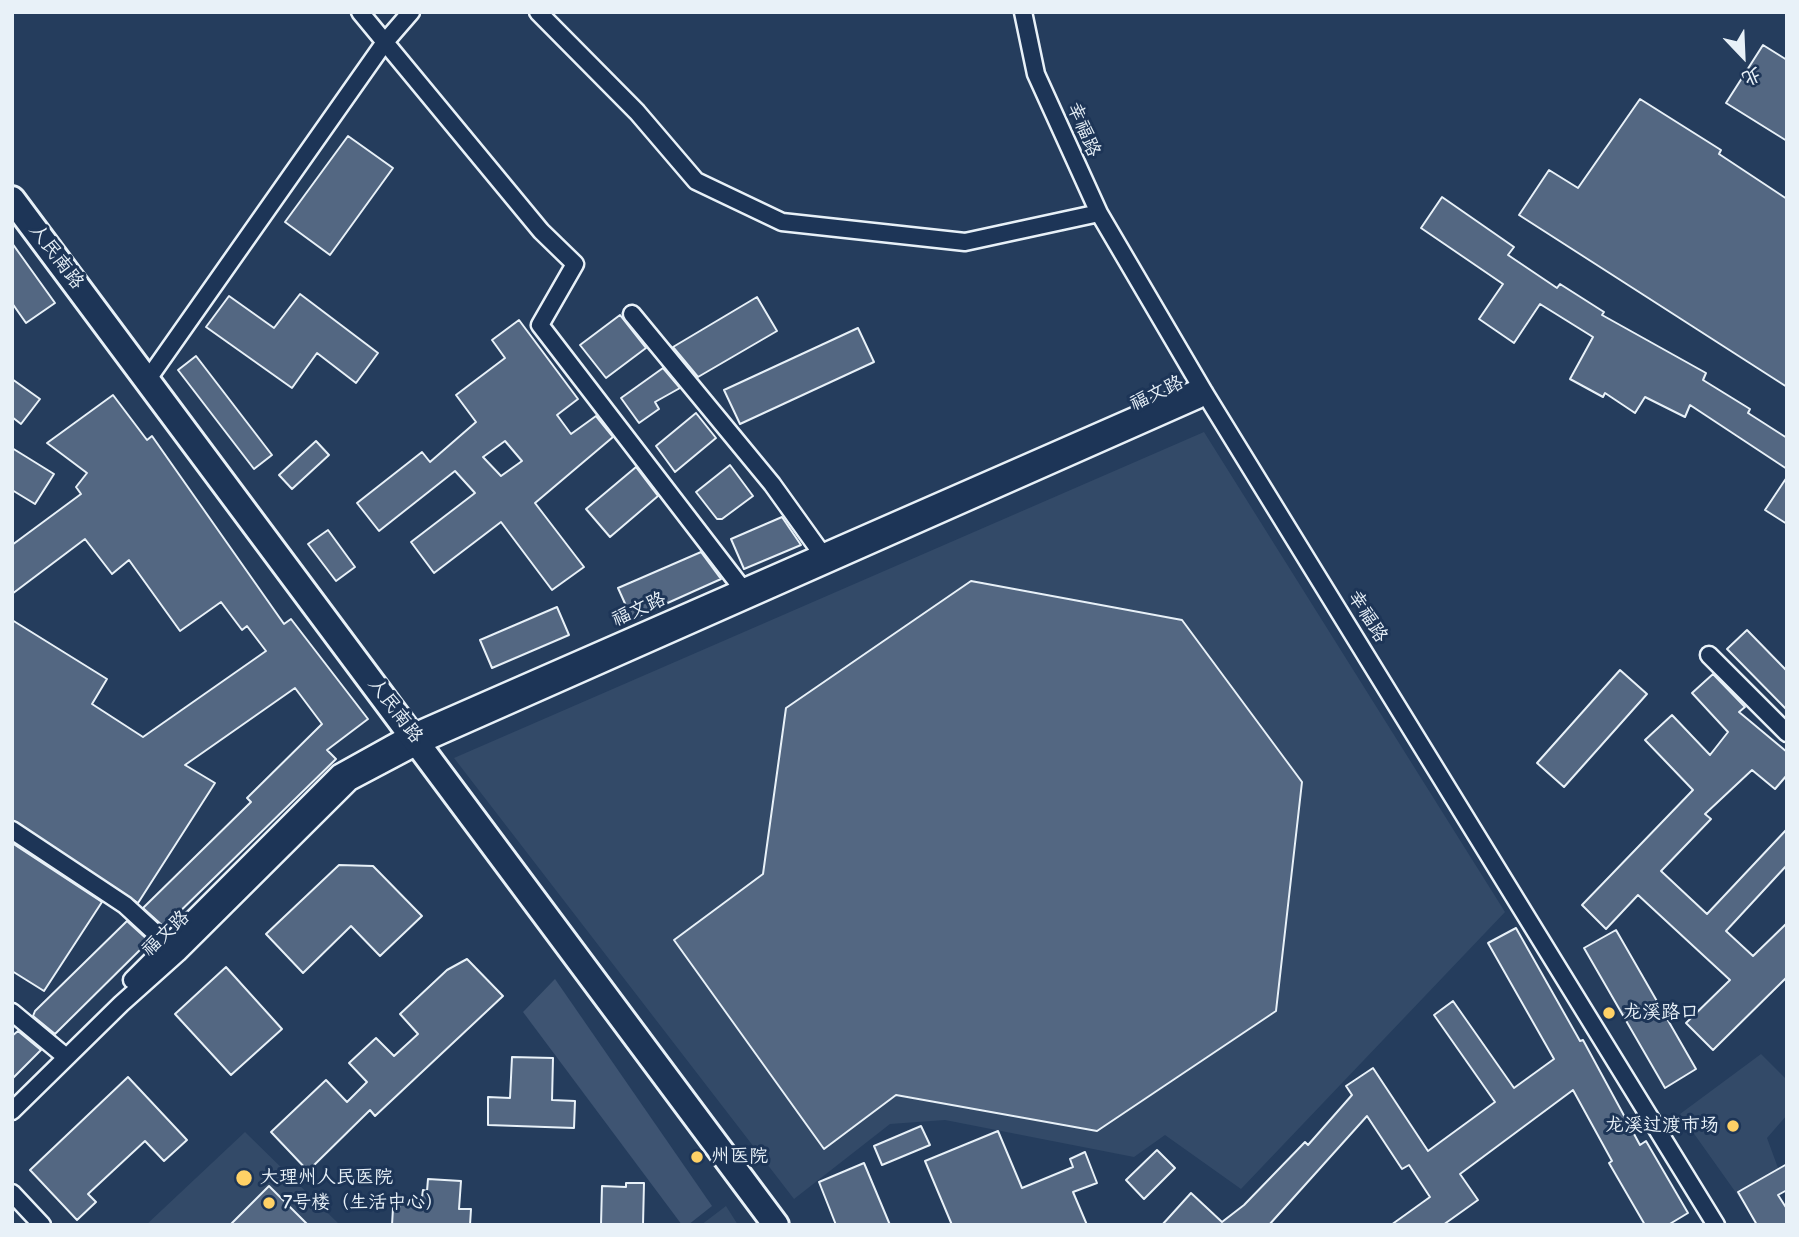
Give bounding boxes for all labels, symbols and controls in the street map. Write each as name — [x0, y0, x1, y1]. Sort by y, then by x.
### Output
north arrow — [1708, 21, 1778, 91]
text: 北 — [1738, 61, 1765, 90]
street label: 幸福路 — [1061, 99, 1105, 161]
street label: 人民南路 — [24, 220, 88, 294]
street label: 福文路 — [1126, 372, 1188, 416]
street label: 幸福路 — [1342, 587, 1392, 647]
street label: 福文路 — [608, 588, 670, 632]
street label: 人民南路 — [363, 674, 427, 748]
street label: 福文路 — [137, 906, 195, 962]
place label: 龙溪路口 — [1623, 1002, 1699, 1024]
marker: 龙溪路口 — [1601, 1005, 1617, 1021]
place label: 龙溪过渡市场 — [1605, 1115, 1719, 1137]
marker: 龙溪过渡市场 — [1725, 1118, 1741, 1134]
place label: 州医院 — [711, 1146, 768, 1168]
marker: 州医院 — [689, 1149, 705, 1165]
place label: 大理州人民医院 — [260, 1167, 393, 1189]
marker: 大理州人民医院 — [234, 1168, 254, 1188]
place label: 7号楼（生活中心） — [283, 1192, 444, 1214]
marker: 7号楼（生活中心） — [261, 1195, 277, 1211]

